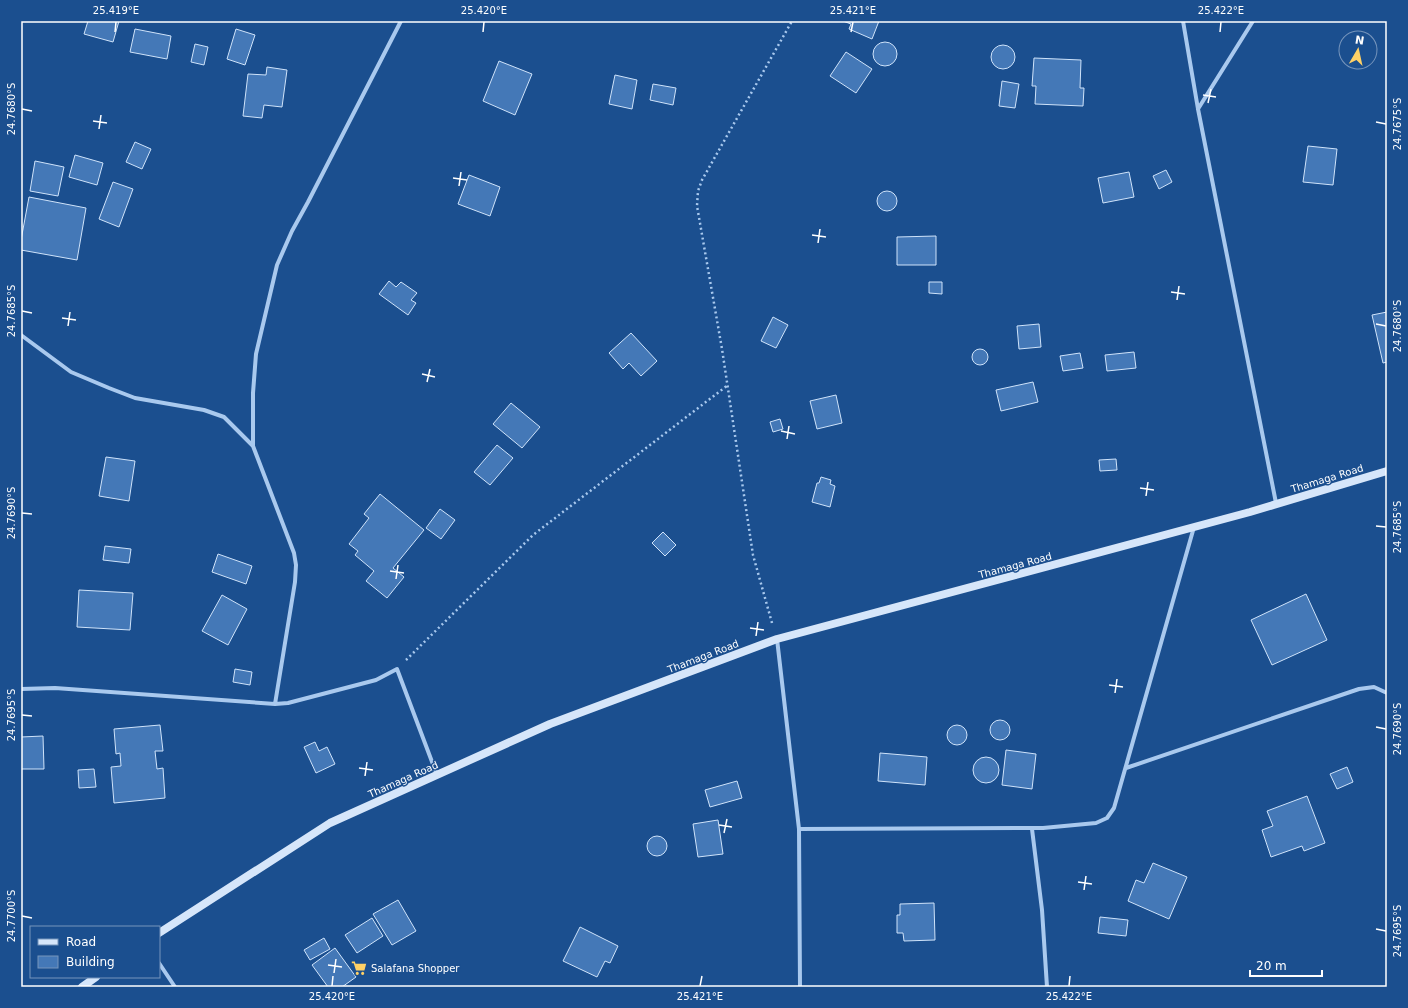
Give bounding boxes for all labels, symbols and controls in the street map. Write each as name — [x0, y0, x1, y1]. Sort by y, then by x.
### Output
text: 25.419°E — [93, 5, 139, 16]
text: 25.420°E — [461, 5, 507, 16]
text: 25.421°E — [830, 5, 876, 16]
text: 25.422°E — [1198, 5, 1244, 16]
north arrow — [1338, 30, 1378, 70]
text: N — [1354, 33, 1365, 48]
text: 24.7680°S — [6, 83, 17, 135]
text: 24.7675°S — [1392, 98, 1403, 150]
text: 24.7685°S — [6, 285, 17, 337]
text: 24.7680°S — [1392, 300, 1403, 352]
street label: Thamaga Road — [1289, 462, 1365, 495]
text: 24.7690°S — [6, 487, 17, 539]
text: 24.7685°S — [1392, 501, 1403, 553]
street label: Thamaga Road — [976, 550, 1053, 581]
street label: Thamaga Road — [665, 638, 740, 675]
text: 24.7695°S — [6, 689, 17, 741]
text: 24.7690°S — [1392, 703, 1403, 755]
street label: Thamaga Road — [366, 759, 440, 800]
text: 24.7700°S — [6, 890, 17, 942]
text: 24.7695°S — [1392, 905, 1403, 957]
legend — [30, 926, 160, 978]
text: Road — [66, 935, 96, 949]
scale bar — [1250, 952, 1322, 978]
text: Building — [66, 955, 115, 969]
supermarket icon: Salafana Shopper — [350, 959, 368, 977]
text: 20 m — [1256, 959, 1287, 973]
place label: Salafana Shopper — [371, 963, 460, 974]
text: 25.420°E — [309, 991, 355, 1002]
text: 25.421°E — [677, 991, 723, 1002]
text: 25.422°E — [1046, 991, 1092, 1002]

